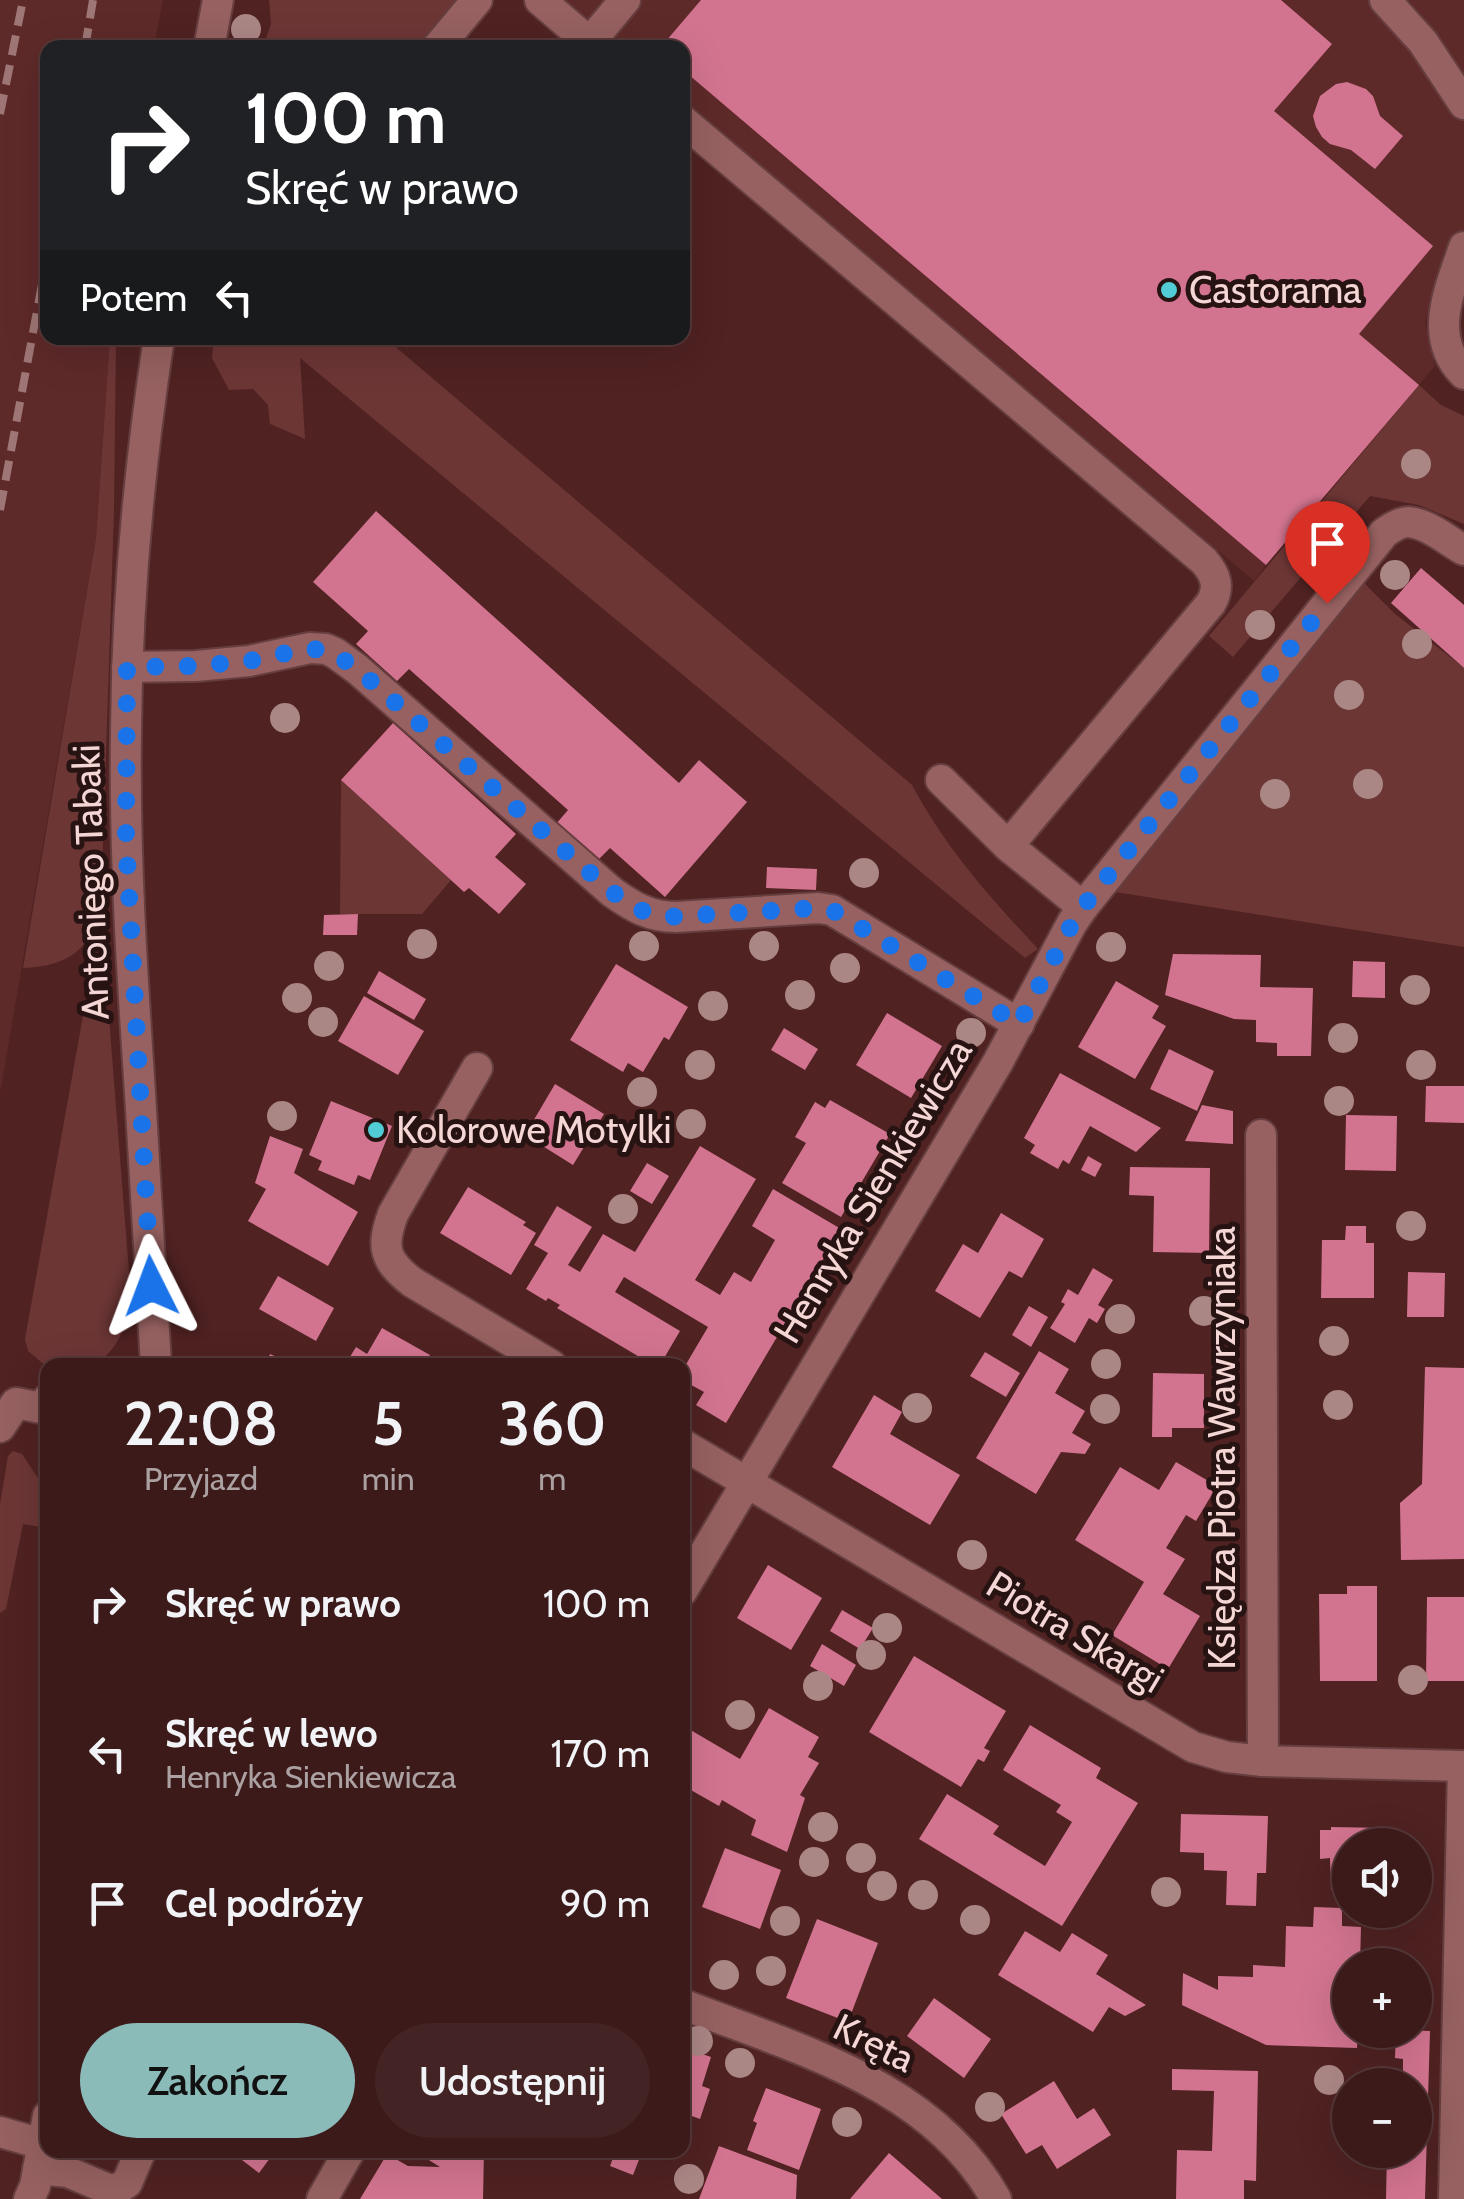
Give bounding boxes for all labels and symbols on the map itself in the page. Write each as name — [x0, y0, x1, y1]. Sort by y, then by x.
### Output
place label: Castorama — [1189, 266, 1361, 313]
marker: Castorama — [1158, 279, 1180, 301]
pin — [1285, 501, 1370, 604]
street label: Antoniego Tabaki — [62, 743, 119, 1021]
street label: Henryka Sienkiewicza — [763, 1030, 982, 1351]
place label: Kolorowe Motylki — [396, 1106, 671, 1153]
marker: Kolorowe Motylki — [365, 1119, 387, 1141]
street label: Księdza Piotra Wawrzyniaka — [1198, 1226, 1245, 1670]
position arrow — [99, 1234, 203, 1338]
street label: Piotra Skargi — [978, 1560, 1172, 1703]
street label: Kręta — [826, 2003, 922, 2082]

